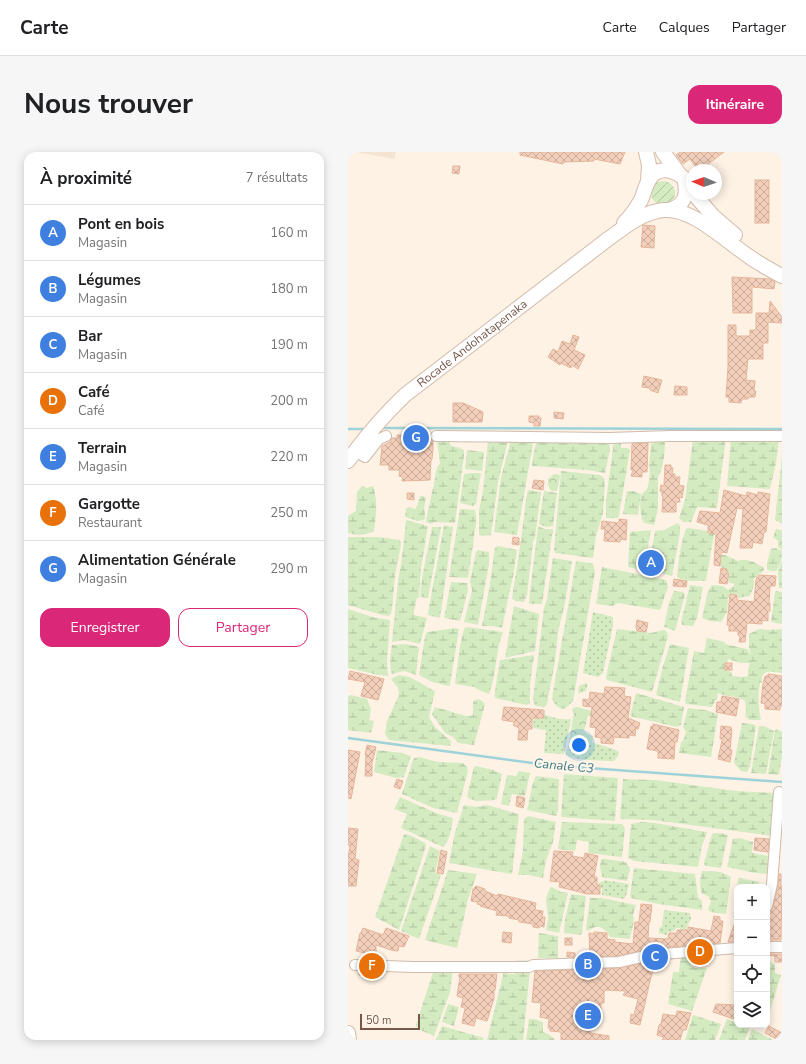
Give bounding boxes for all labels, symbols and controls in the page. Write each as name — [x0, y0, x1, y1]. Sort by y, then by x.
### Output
text: Carte — [20, 15, 68, 41]
text: Carte — [603, 18, 637, 37]
text: Calques — [659, 18, 710, 37]
text: Partager — [732, 18, 786, 37]
text: Nous trouver — [24, 85, 193, 123]
button: Itinéraire — [688, 85, 782, 124]
north arrow — [686, 164, 722, 200]
text: À proximité — [40, 167, 132, 190]
text: 7 résultats — [246, 169, 308, 187]
text: Pont en bois — [78, 214, 164, 234]
text: A — [48, 224, 58, 242]
text: 160 m — [270, 224, 308, 242]
text: Magasin — [78, 234, 127, 252]
text: Légumes — [78, 270, 141, 290]
text: B — [49, 280, 57, 298]
text: 180 m — [270, 280, 308, 298]
text: Magasin — [78, 290, 127, 308]
street label: Rocade Andohatapenaka — [414, 296, 531, 391]
text: Bar — [78, 326, 102, 346]
text: C — [49, 336, 57, 354]
text: 190 m — [270, 336, 308, 354]
text: Magasin — [78, 346, 127, 364]
text: Café — [78, 382, 110, 402]
text: D — [48, 392, 58, 410]
text: 200 m — [270, 392, 308, 410]
text: Café — [78, 402, 105, 420]
pin: G — [403, 423, 429, 453]
text: Terrain — [78, 438, 127, 458]
text: E — [49, 448, 57, 466]
text: 220 m — [270, 448, 308, 466]
text: Magasin — [78, 458, 127, 476]
text: Gargotte — [78, 494, 140, 514]
text: F — [49, 504, 57, 522]
text: 250 m — [270, 504, 308, 522]
text: Restaurant — [78, 514, 142, 532]
pin: A — [638, 548, 664, 578]
text: Alimentation Générale — [78, 550, 236, 570]
text: G — [48, 560, 58, 578]
text: 290 m — [270, 560, 308, 578]
text: Magasin — [78, 570, 127, 588]
button: Enregistrer — [40, 608, 170, 647]
button: Partager — [178, 608, 308, 647]
your location — [569, 735, 589, 755]
water label: Canale C3 — [533, 754, 595, 778]
map controls — [734, 884, 770, 1028]
button: + — [734, 884, 770, 920]
button: − — [734, 920, 770, 956]
pin: D — [687, 937, 713, 967]
pin: C — [642, 942, 668, 972]
pin: B — [575, 950, 601, 980]
pin: F — [359, 951, 385, 981]
button: locate — [734, 956, 770, 992]
button: layers — [734, 992, 770, 1028]
pin: E — [575, 1001, 601, 1031]
scale bar — [360, 1012, 420, 1031]
text: 50 m — [366, 1013, 391, 1028]

